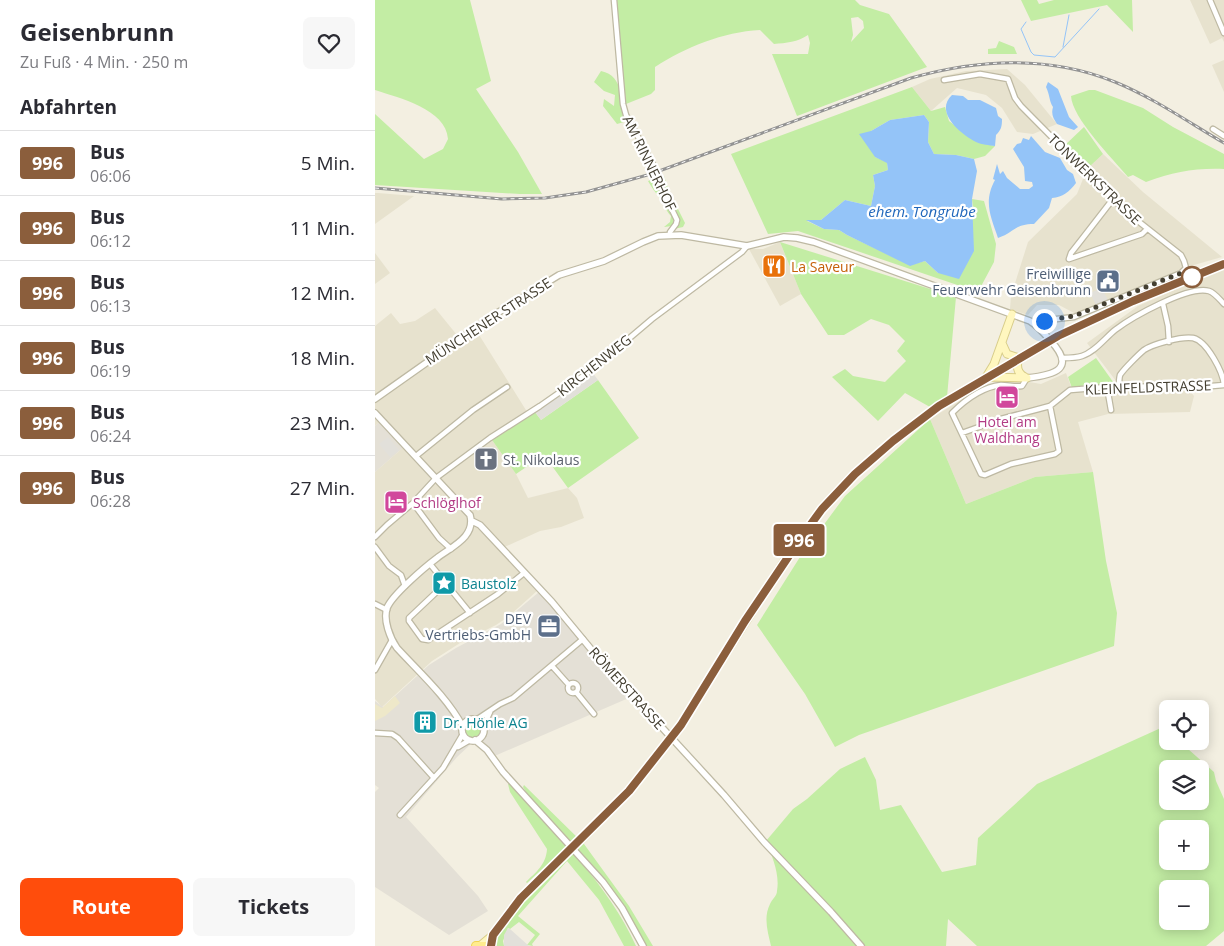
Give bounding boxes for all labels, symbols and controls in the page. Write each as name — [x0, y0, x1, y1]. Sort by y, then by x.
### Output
text: Geisenbrunn — [20, 15, 174, 48]
button: heart — [303, 17, 355, 69]
text: Zu Fuß · 4 Min. · 250 m — [20, 51, 188, 73]
text: Abfahrten — [20, 94, 117, 120]
street label: AM RINNERHOF — [619, 112, 681, 214]
street label: TONWERKSTRASSE — [1044, 129, 1146, 229]
text: Bus — [90, 139, 125, 165]
text: 5 Min. — [301, 150, 355, 176]
text: 996 — [32, 151, 63, 175]
text: 06:06 — [90, 165, 131, 187]
water label: ehem. Tongrube — [868, 201, 976, 221]
text: Bus — [90, 204, 125, 230]
text: 11 Min. — [290, 215, 355, 241]
text: 996 — [32, 216, 63, 240]
text: 06:12 — [90, 230, 131, 252]
restaurant icon: La Saveur — [761, 253, 787, 279]
place label: La Saveur — [791, 257, 855, 276]
place label: Freiwillige Feuerwehr Geisenbrunn — [932, 264, 1091, 299]
unlabelled marker — [1181, 266, 1203, 288]
public building icon: Freiwillige Feuerwehr Geisenbrunn — [1095, 268, 1121, 294]
text: Bus — [90, 269, 125, 295]
street label: MÜNCHENER STRASSE — [421, 273, 555, 369]
text: 12 Min. — [290, 280, 355, 306]
text: 996 — [32, 281, 63, 305]
text: 06:13 — [90, 295, 131, 317]
your location — [1032, 309, 1057, 334]
street label: KIRCHENWEG — [553, 330, 635, 400]
text: Bus — [90, 334, 125, 360]
text: 18 Min. — [290, 345, 355, 371]
text: 996 — [32, 346, 63, 370]
text: 06:19 — [90, 360, 131, 382]
street label: KLEINFELDSTRASSE — [1084, 375, 1212, 399]
hotel icon: Hotel am Waldhang — [994, 384, 1020, 410]
text: Bus — [90, 399, 125, 425]
text: 23 Min. — [290, 410, 355, 436]
text: 996 — [32, 411, 63, 435]
place label: Hotel am Waldhang — [974, 412, 1040, 447]
text: 06:24 — [90, 425, 131, 447]
church icon: St. Nikolaus — [473, 446, 499, 472]
place label: St. Nikolaus — [503, 450, 580, 469]
text: Bus — [90, 464, 125, 490]
text: 27 Min. — [290, 475, 355, 501]
text: 996 — [32, 476, 63, 500]
hotel icon: Schlöglhof — [383, 489, 409, 515]
text: 06:28 — [90, 490, 131, 512]
place label: Schlöglhof — [413, 493, 482, 512]
line badge: 996 — [770, 524, 828, 556]
text: 996 — [784, 528, 814, 552]
place icon: Baustolz — [431, 570, 457, 596]
place label: Baustolz — [461, 574, 517, 593]
place label: DEV Vertriebs-GmbH — [425, 609, 532, 644]
office icon: DEV Vertriebs-GmbH — [536, 613, 562, 639]
street label: RÖMERSTRASSE — [585, 643, 669, 733]
map controls — [1159, 700, 1209, 930]
button: locate — [1159, 700, 1209, 750]
building icon: Dr. Hönle AG — [412, 709, 438, 735]
place label: Dr. Hönle AG — [443, 713, 528, 732]
button: layers — [1159, 760, 1209, 810]
button: + — [1159, 820, 1209, 870]
button: Route — [20, 878, 183, 936]
button: Tickets — [193, 878, 355, 936]
button: − — [1159, 880, 1209, 930]

